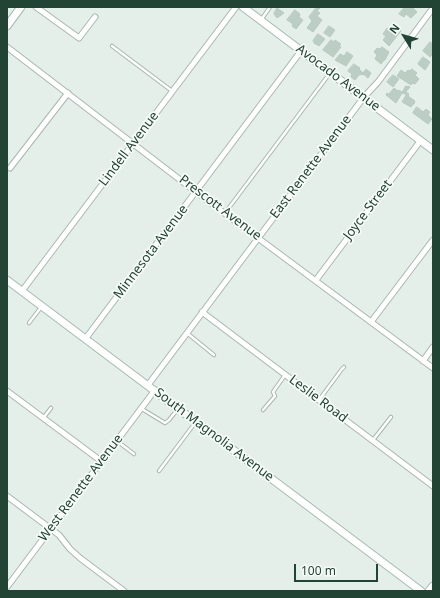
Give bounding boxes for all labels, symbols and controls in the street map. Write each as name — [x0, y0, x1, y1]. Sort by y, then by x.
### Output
north arrow — [384, 16, 424, 56]
text: N — [385, 20, 403, 37]
street label: Avocado Avenue — [293, 41, 383, 115]
street label: Lindell Avenue — [96, 109, 162, 189]
street label: East Renette Avenue — [267, 112, 355, 222]
street label: Prescott Avenue — [176, 172, 264, 244]
street label: Joyce Street — [340, 177, 396, 243]
street label: Minnesota Avenue — [111, 202, 191, 302]
street label: Leslie Road — [286, 372, 350, 426]
street label: South Magnolia Avenue — [151, 385, 277, 485]
street label: West Renette Avenue — [36, 431, 126, 545]
scale bar — [296, 556, 380, 582]
text: 100 m — [301, 562, 336, 579]

